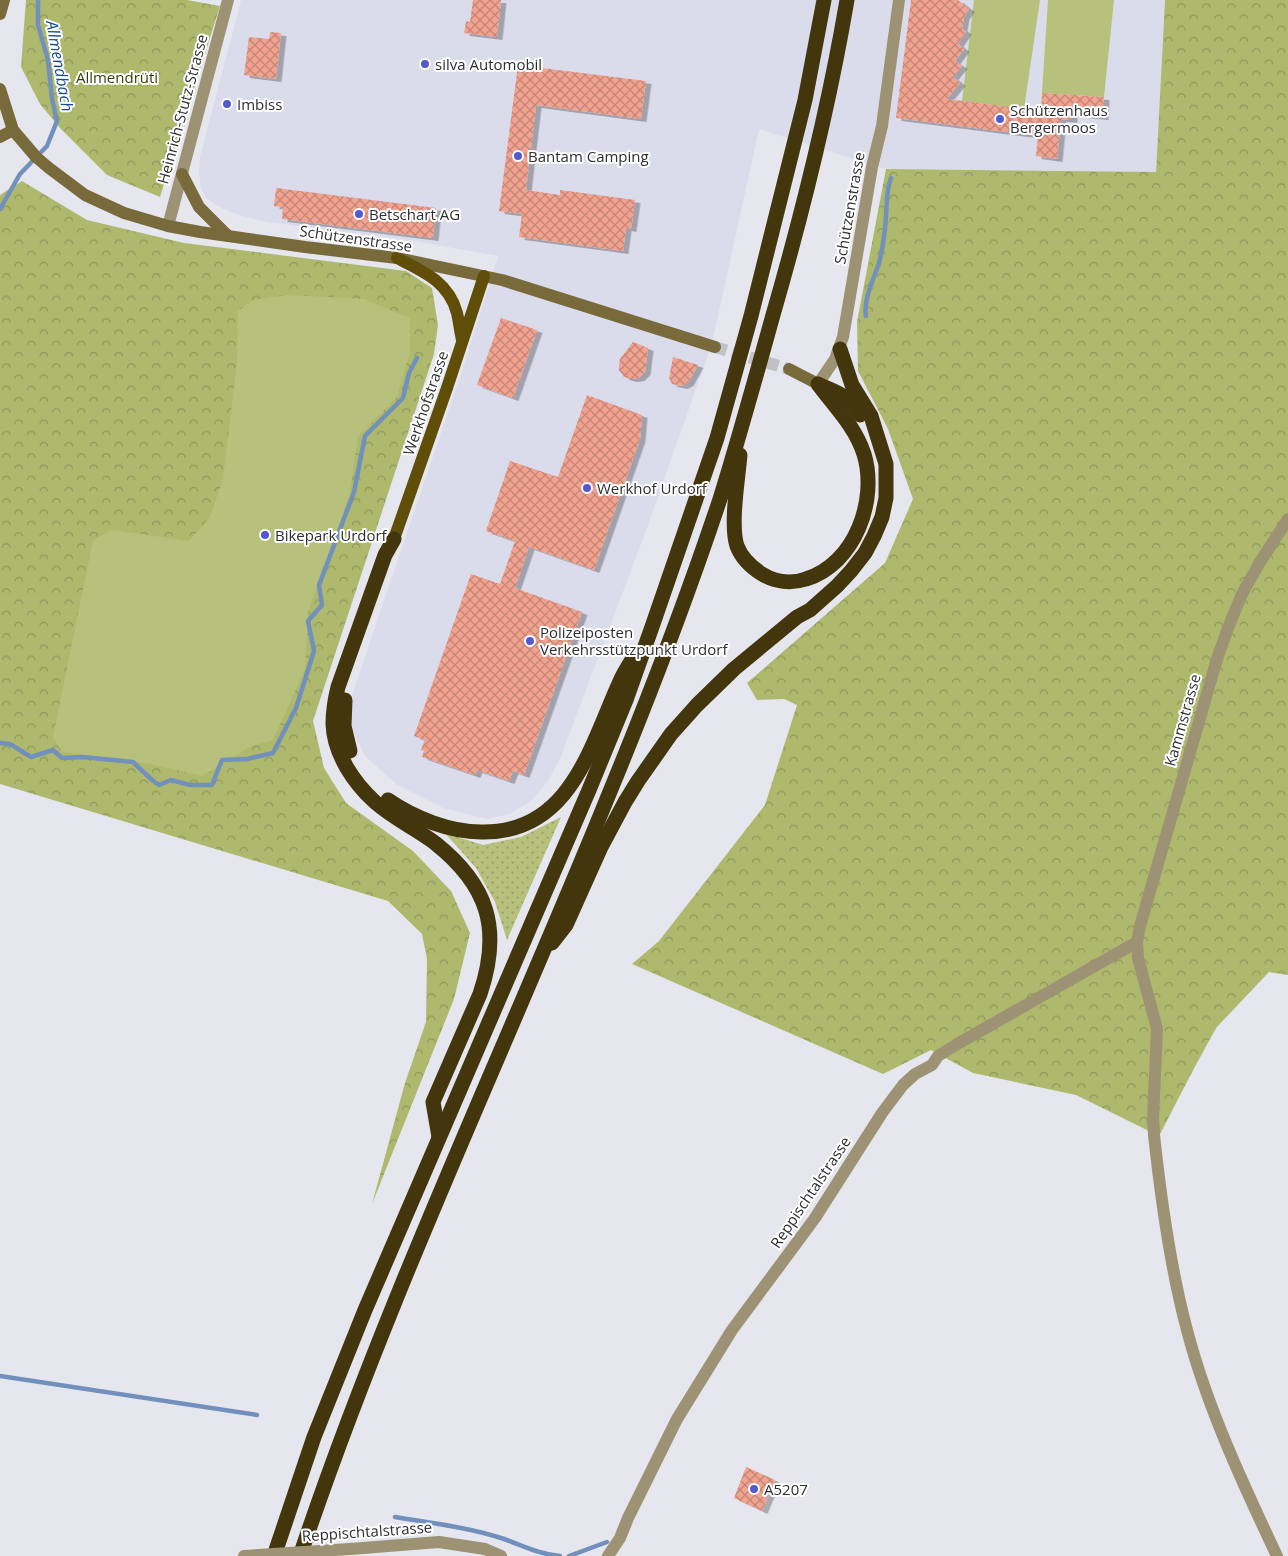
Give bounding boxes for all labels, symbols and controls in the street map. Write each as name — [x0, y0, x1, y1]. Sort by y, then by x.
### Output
water label: Allmendbach — [41, 18, 79, 113]
street label: Heinrich-Stutz-Strasse — [152, 32, 212, 186]
place label: silva Automobil — [435, 54, 542, 74]
marker: silva Automobil — [419, 58, 431, 70]
park label: Allmendrüti — [76, 67, 158, 87]
place label: Imbiss — [237, 94, 282, 114]
marker: Imbiss — [221, 98, 233, 110]
place label: Schützenhaus Bergermoos — [1010, 100, 1108, 137]
marker: Schützenhaus Bergermoos — [994, 113, 1006, 125]
place label: Bantam Camping — [528, 146, 649, 166]
marker: Bantam Camping — [512, 150, 524, 162]
street label: Schützenstrasse — [829, 150, 869, 266]
place label: Betschart AG — [369, 204, 460, 224]
marker: Betschart AG — [353, 208, 365, 220]
street label: Schützenstrasse — [298, 220, 414, 256]
street label: Werkhofstrasse — [398, 348, 452, 458]
place label: Werkhof Urdorf — [597, 478, 708, 498]
marker: Werkhof Urdorf — [581, 482, 593, 494]
place label: Bikepark Urdorf — [275, 525, 388, 545]
marker: Bikepark Urdorf — [259, 529, 271, 541]
place label: Polizeiposten Verkehrsstützpunkt Urdorf — [540, 622, 728, 659]
marker: Polizeiposten Verkehrsstützpunkt Urdorf — [524, 635, 536, 647]
street label: Kammstrasse — [1159, 672, 1205, 768]
street label: Reppischtalstrasse — [765, 1132, 855, 1252]
place label: A5207 — [764, 1479, 808, 1499]
marker: A5207 — [748, 1483, 760, 1495]
street label: Reppischtalstrasse — [301, 1516, 433, 1546]

